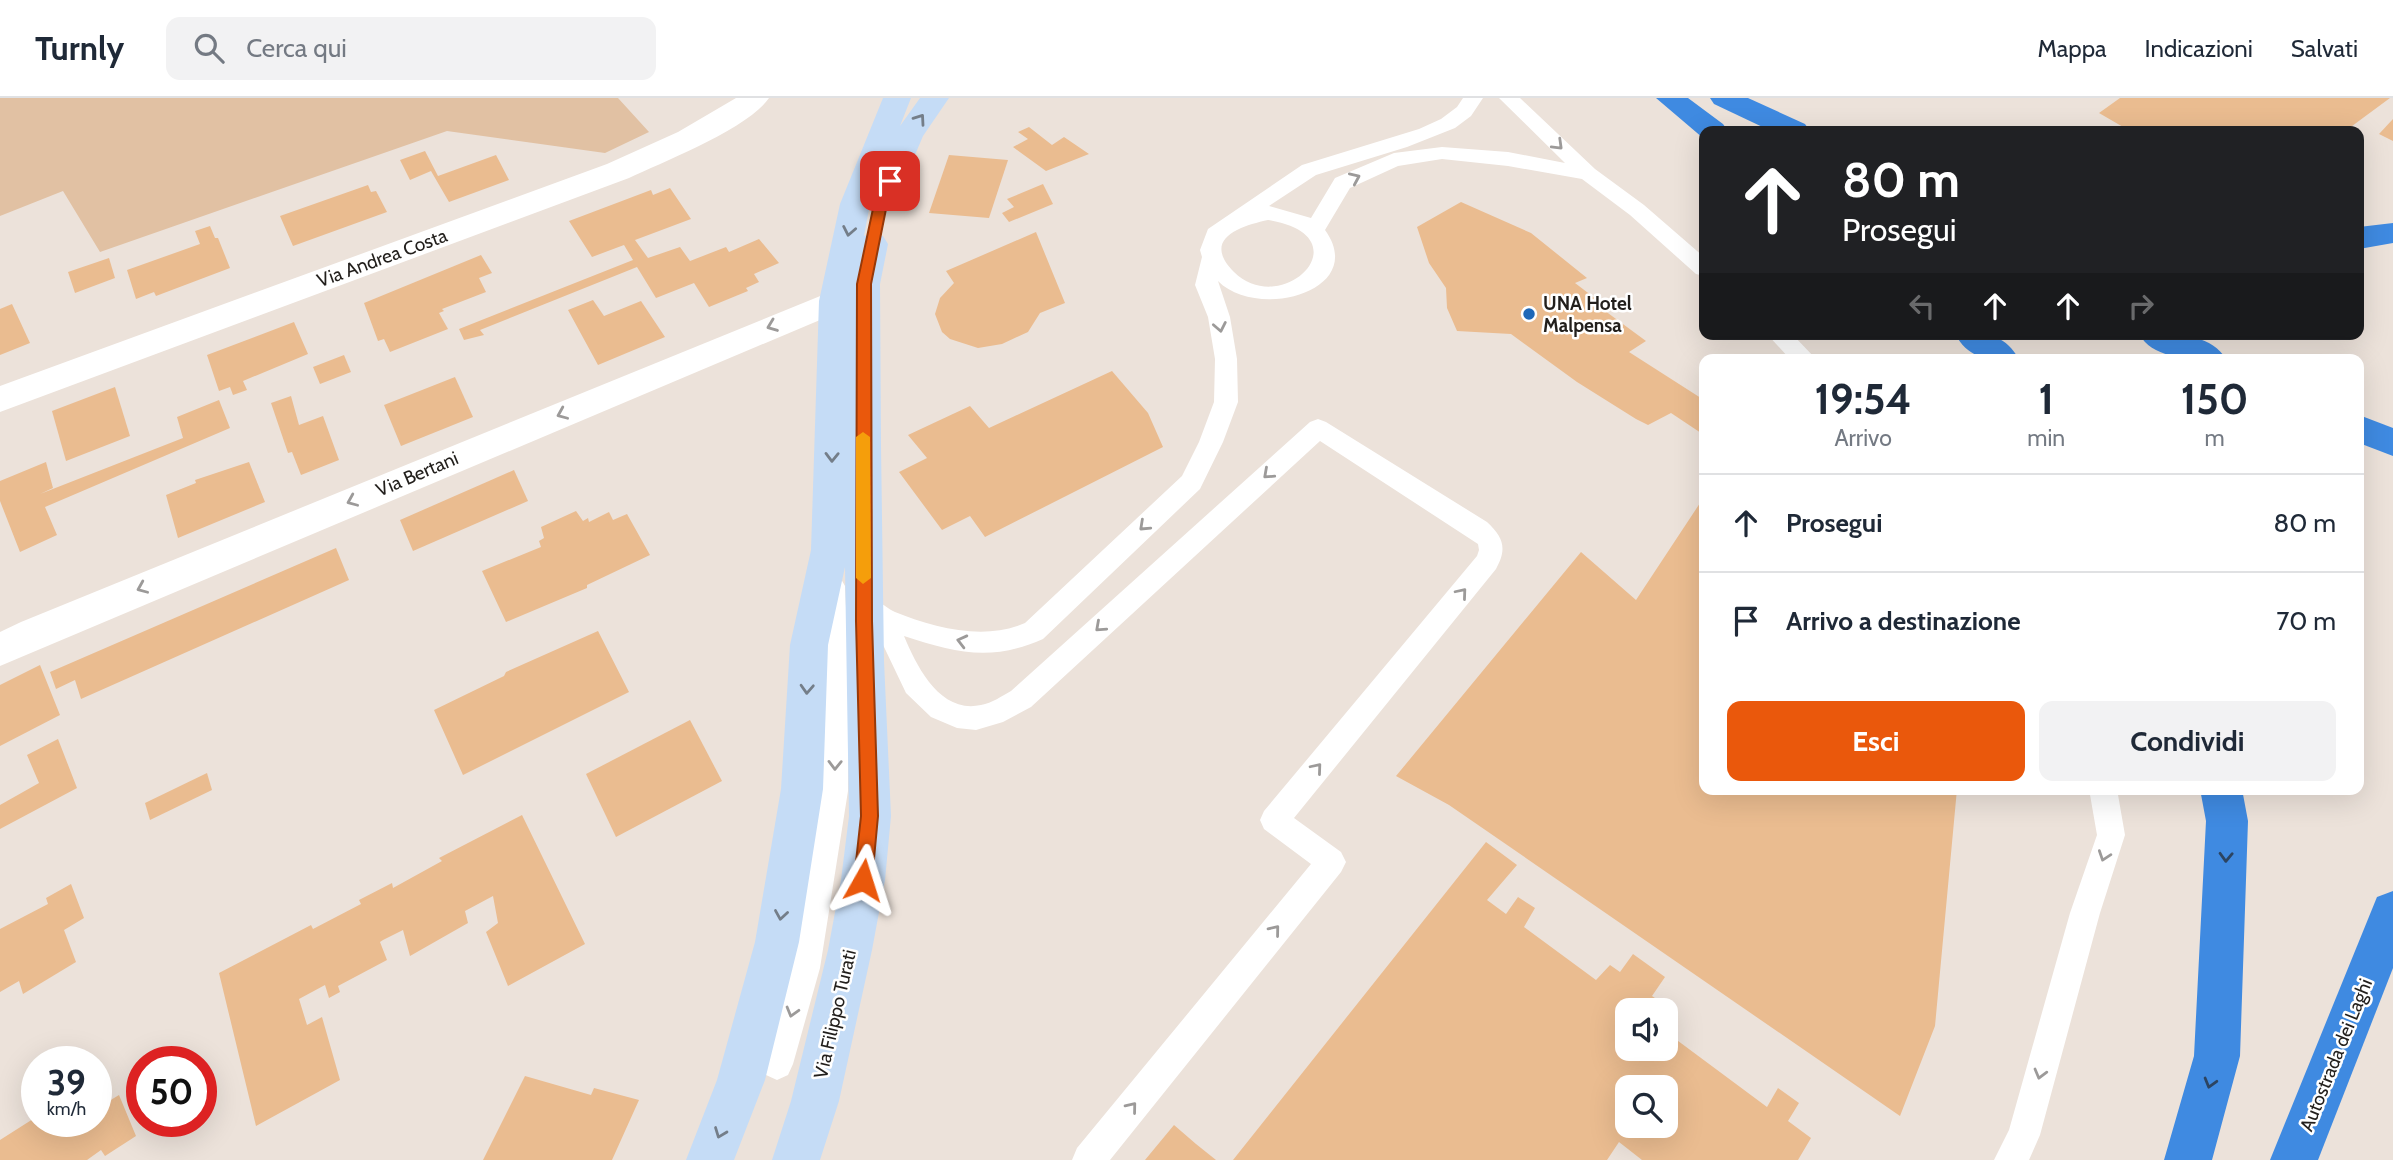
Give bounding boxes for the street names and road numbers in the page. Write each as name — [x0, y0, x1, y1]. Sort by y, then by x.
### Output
street label: Via Andrea Costa — [314, 224, 450, 292]
street label: Via Bertani — [372, 446, 462, 502]
street label: Via Filippo Turati — [809, 947, 861, 1081]
street label: Autostrada dei Laghi — [2295, 975, 2377, 1135]

